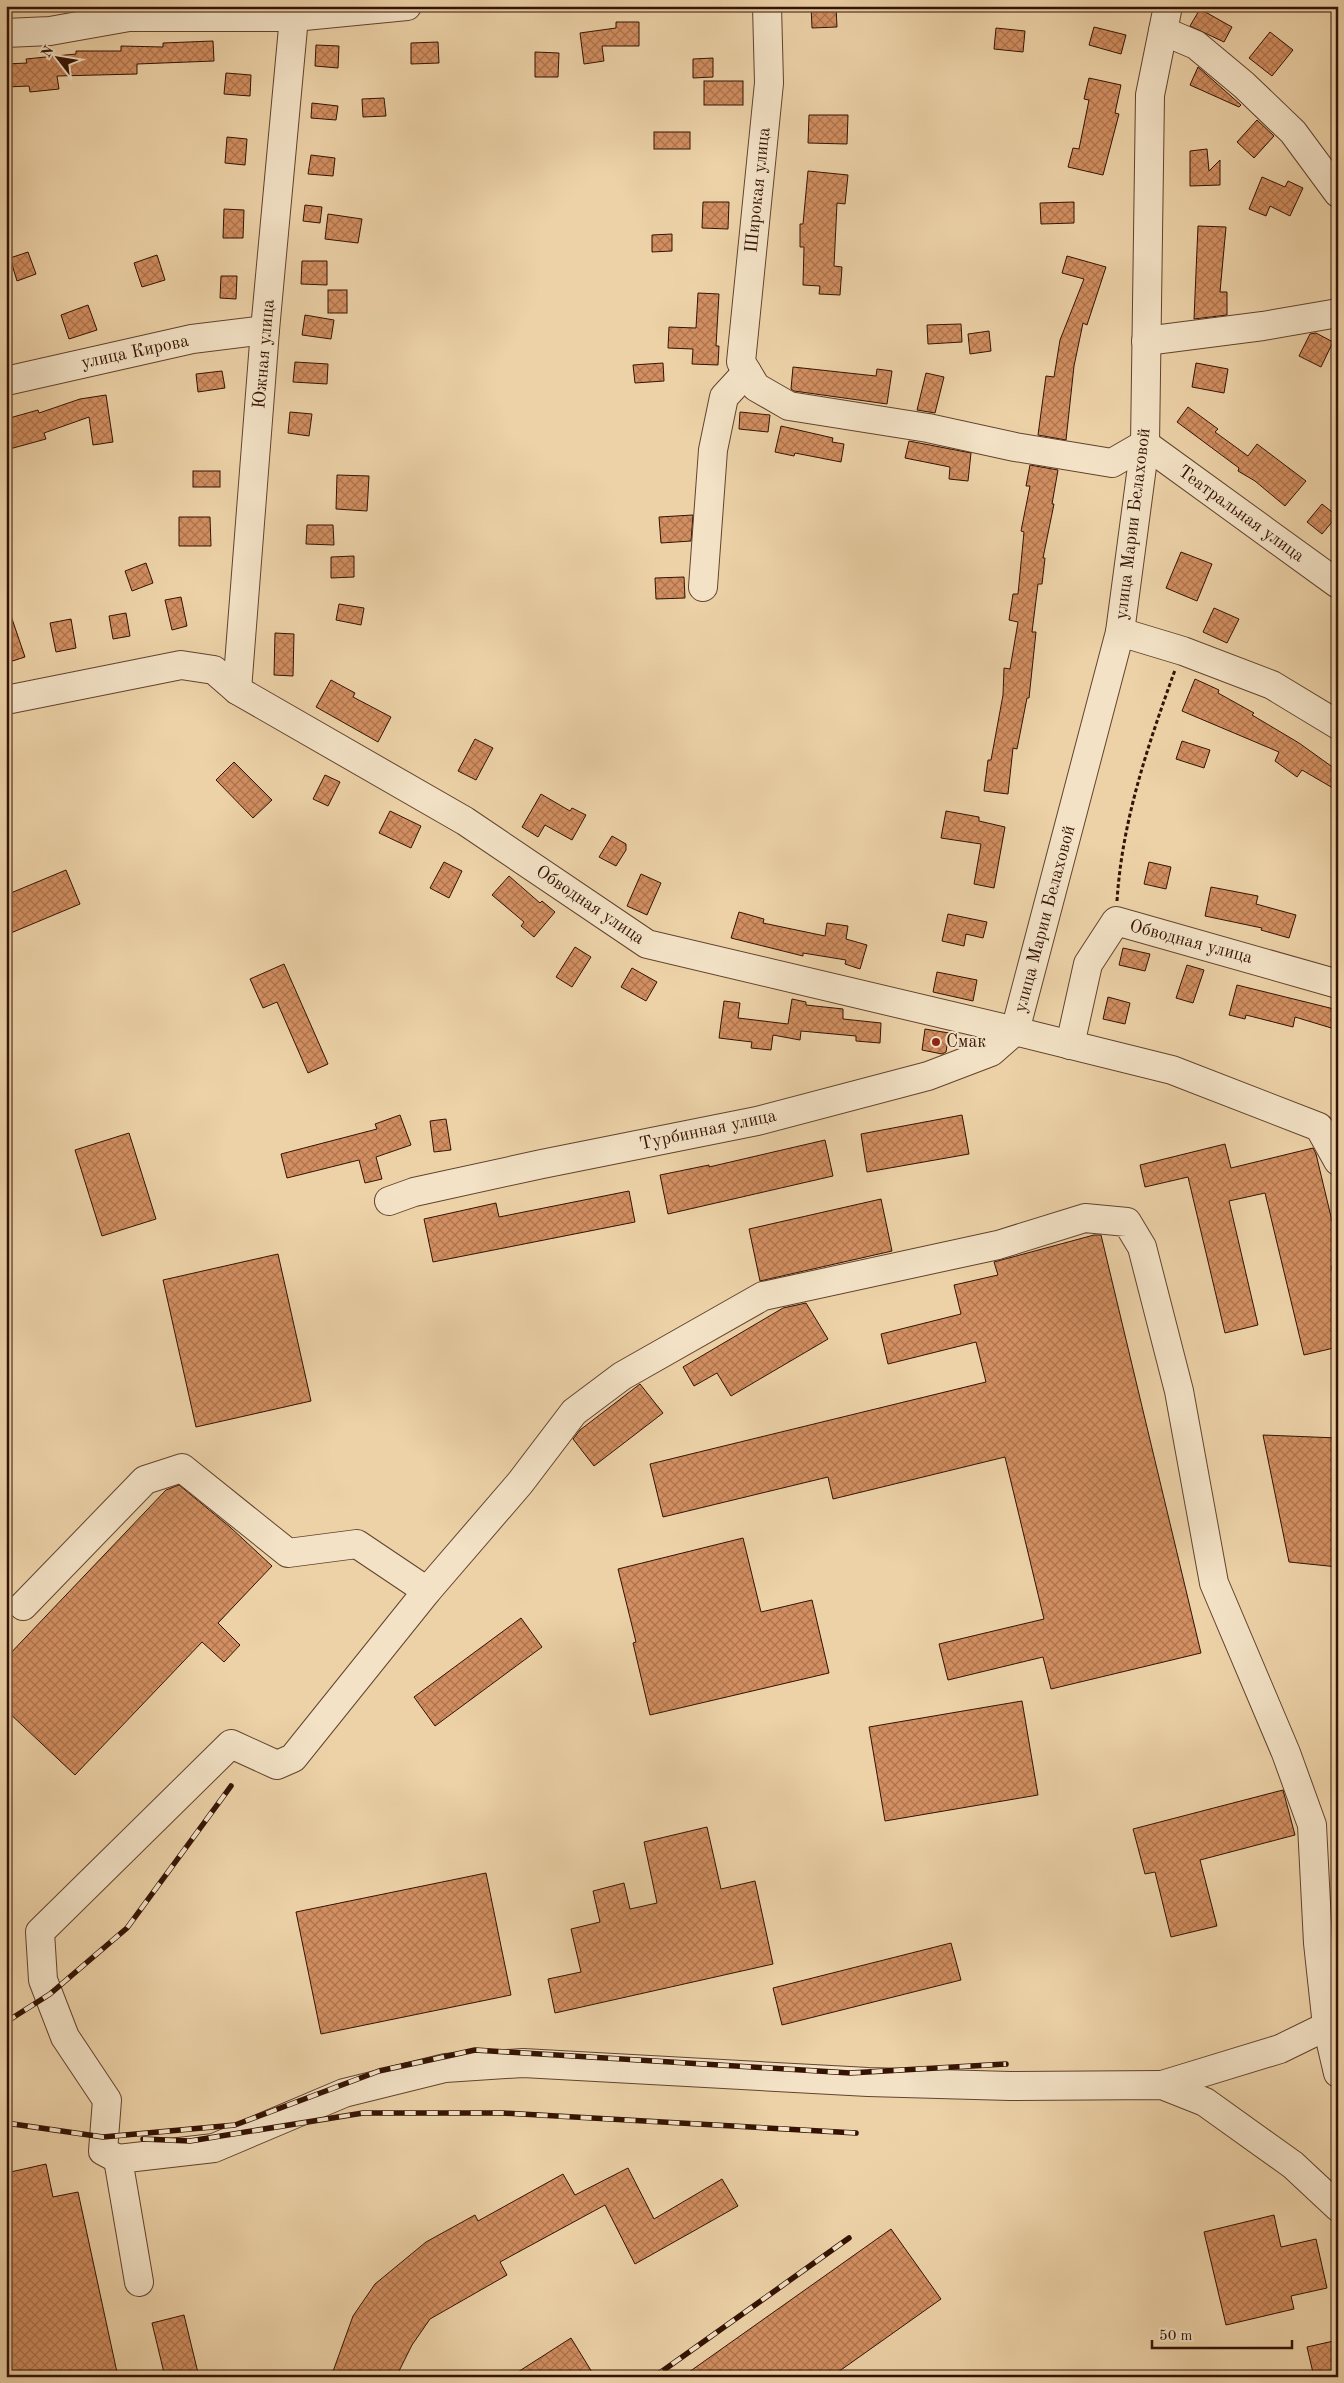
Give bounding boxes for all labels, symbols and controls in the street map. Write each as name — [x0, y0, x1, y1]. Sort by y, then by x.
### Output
north arrow — [32, 32, 82, 82]
text: N — [39, 43, 57, 60]
street label: Широкая улица — [742, 126, 774, 254]
street label: Южная улица — [250, 298, 278, 410]
street label: улица Кирова — [79, 332, 191, 372]
street label: улица Марии Белаховой — [1112, 427, 1154, 621]
street label: Театральная улица — [1175, 462, 1308, 566]
street label: улица Марии Белаховой — [1011, 824, 1079, 1014]
street label: Обводная улица — [532, 862, 648, 948]
street label: Обводная улица — [1128, 917, 1255, 967]
place label: Смак — [946, 1033, 986, 1051]
marker: Смак — [930, 1036, 942, 1048]
street label: Турбинная улица — [638, 1107, 778, 1153]
scale bar — [1152, 2318, 1292, 2350]
text: 50 m — [1159, 2329, 1193, 2344]

